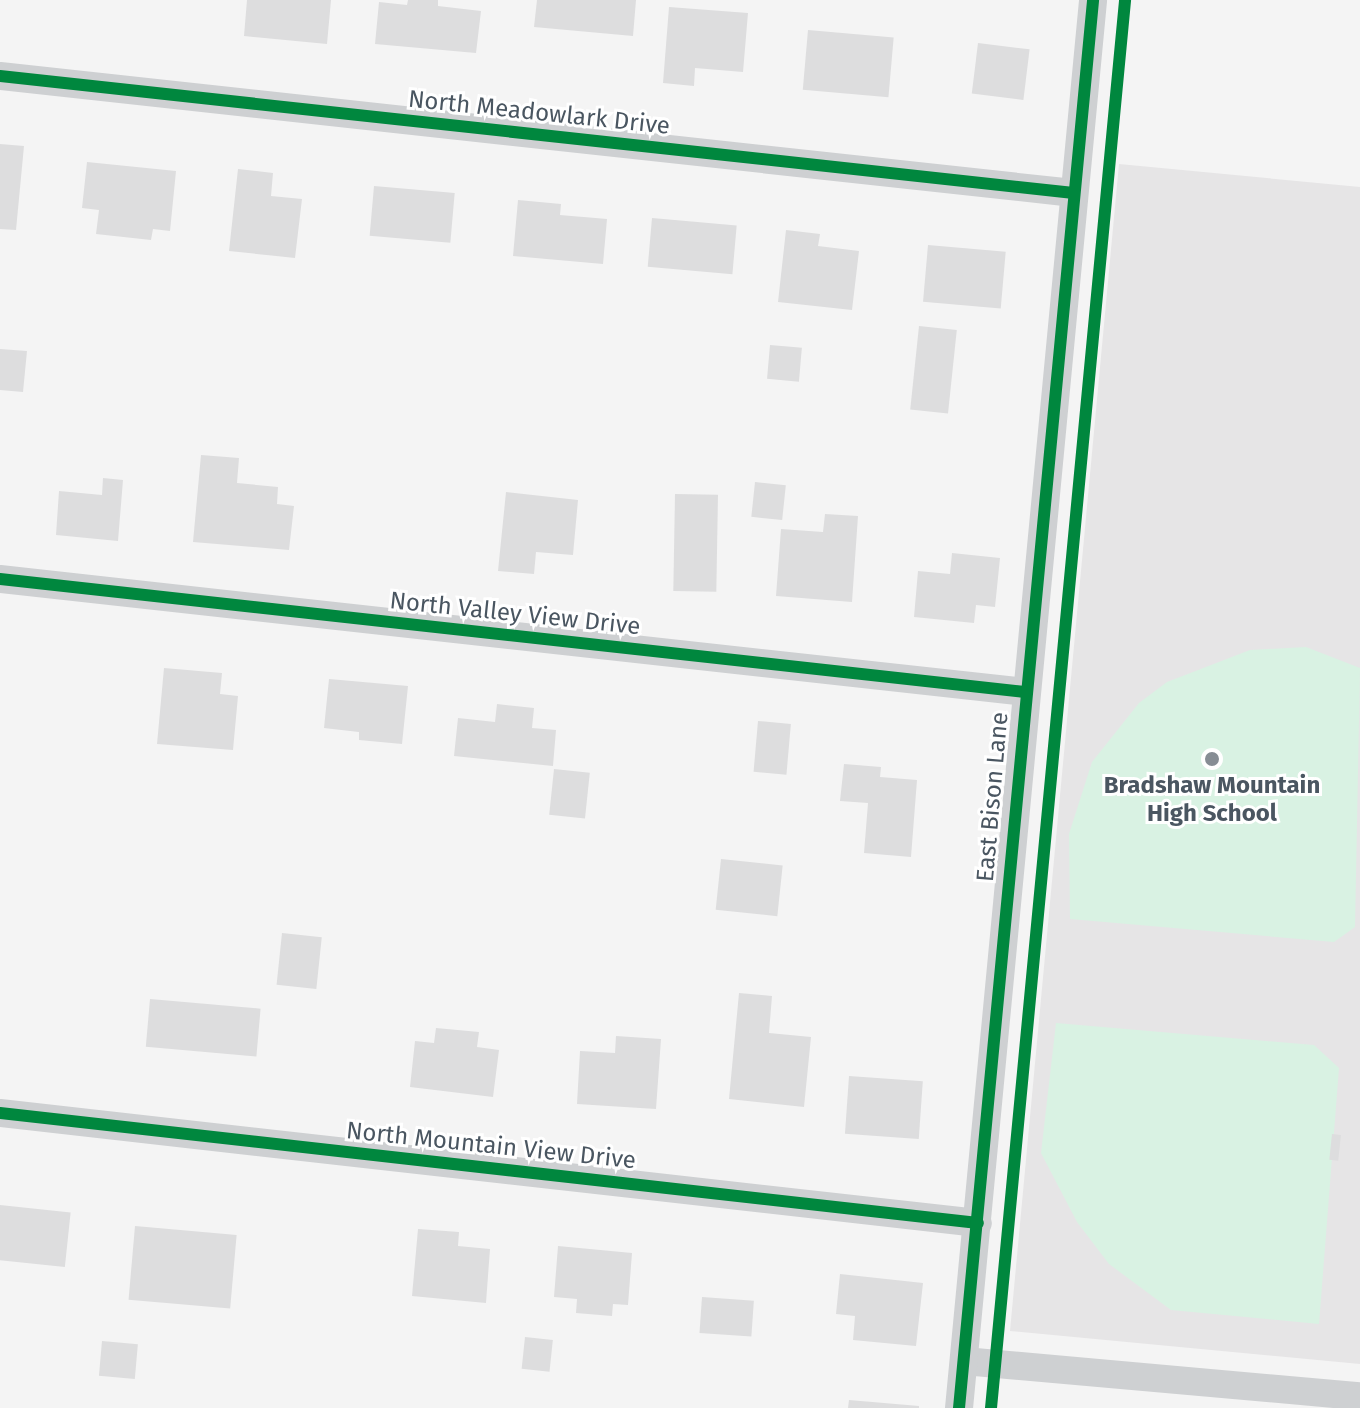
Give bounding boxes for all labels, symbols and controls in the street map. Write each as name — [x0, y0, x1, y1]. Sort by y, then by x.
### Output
street label: North Meadowlark Drive — [407, 85, 671, 141]
street label: North Valley View Drive — [388, 587, 642, 641]
street label: East Bison Lane — [971, 711, 1015, 883]
marker: Bradshaw Mountain High School — [1203, 750, 1221, 768]
place label: Bradshaw Mountain High School — [1104, 772, 1320, 828]
street label: North Mountain View Drive — [345, 1116, 637, 1176]

